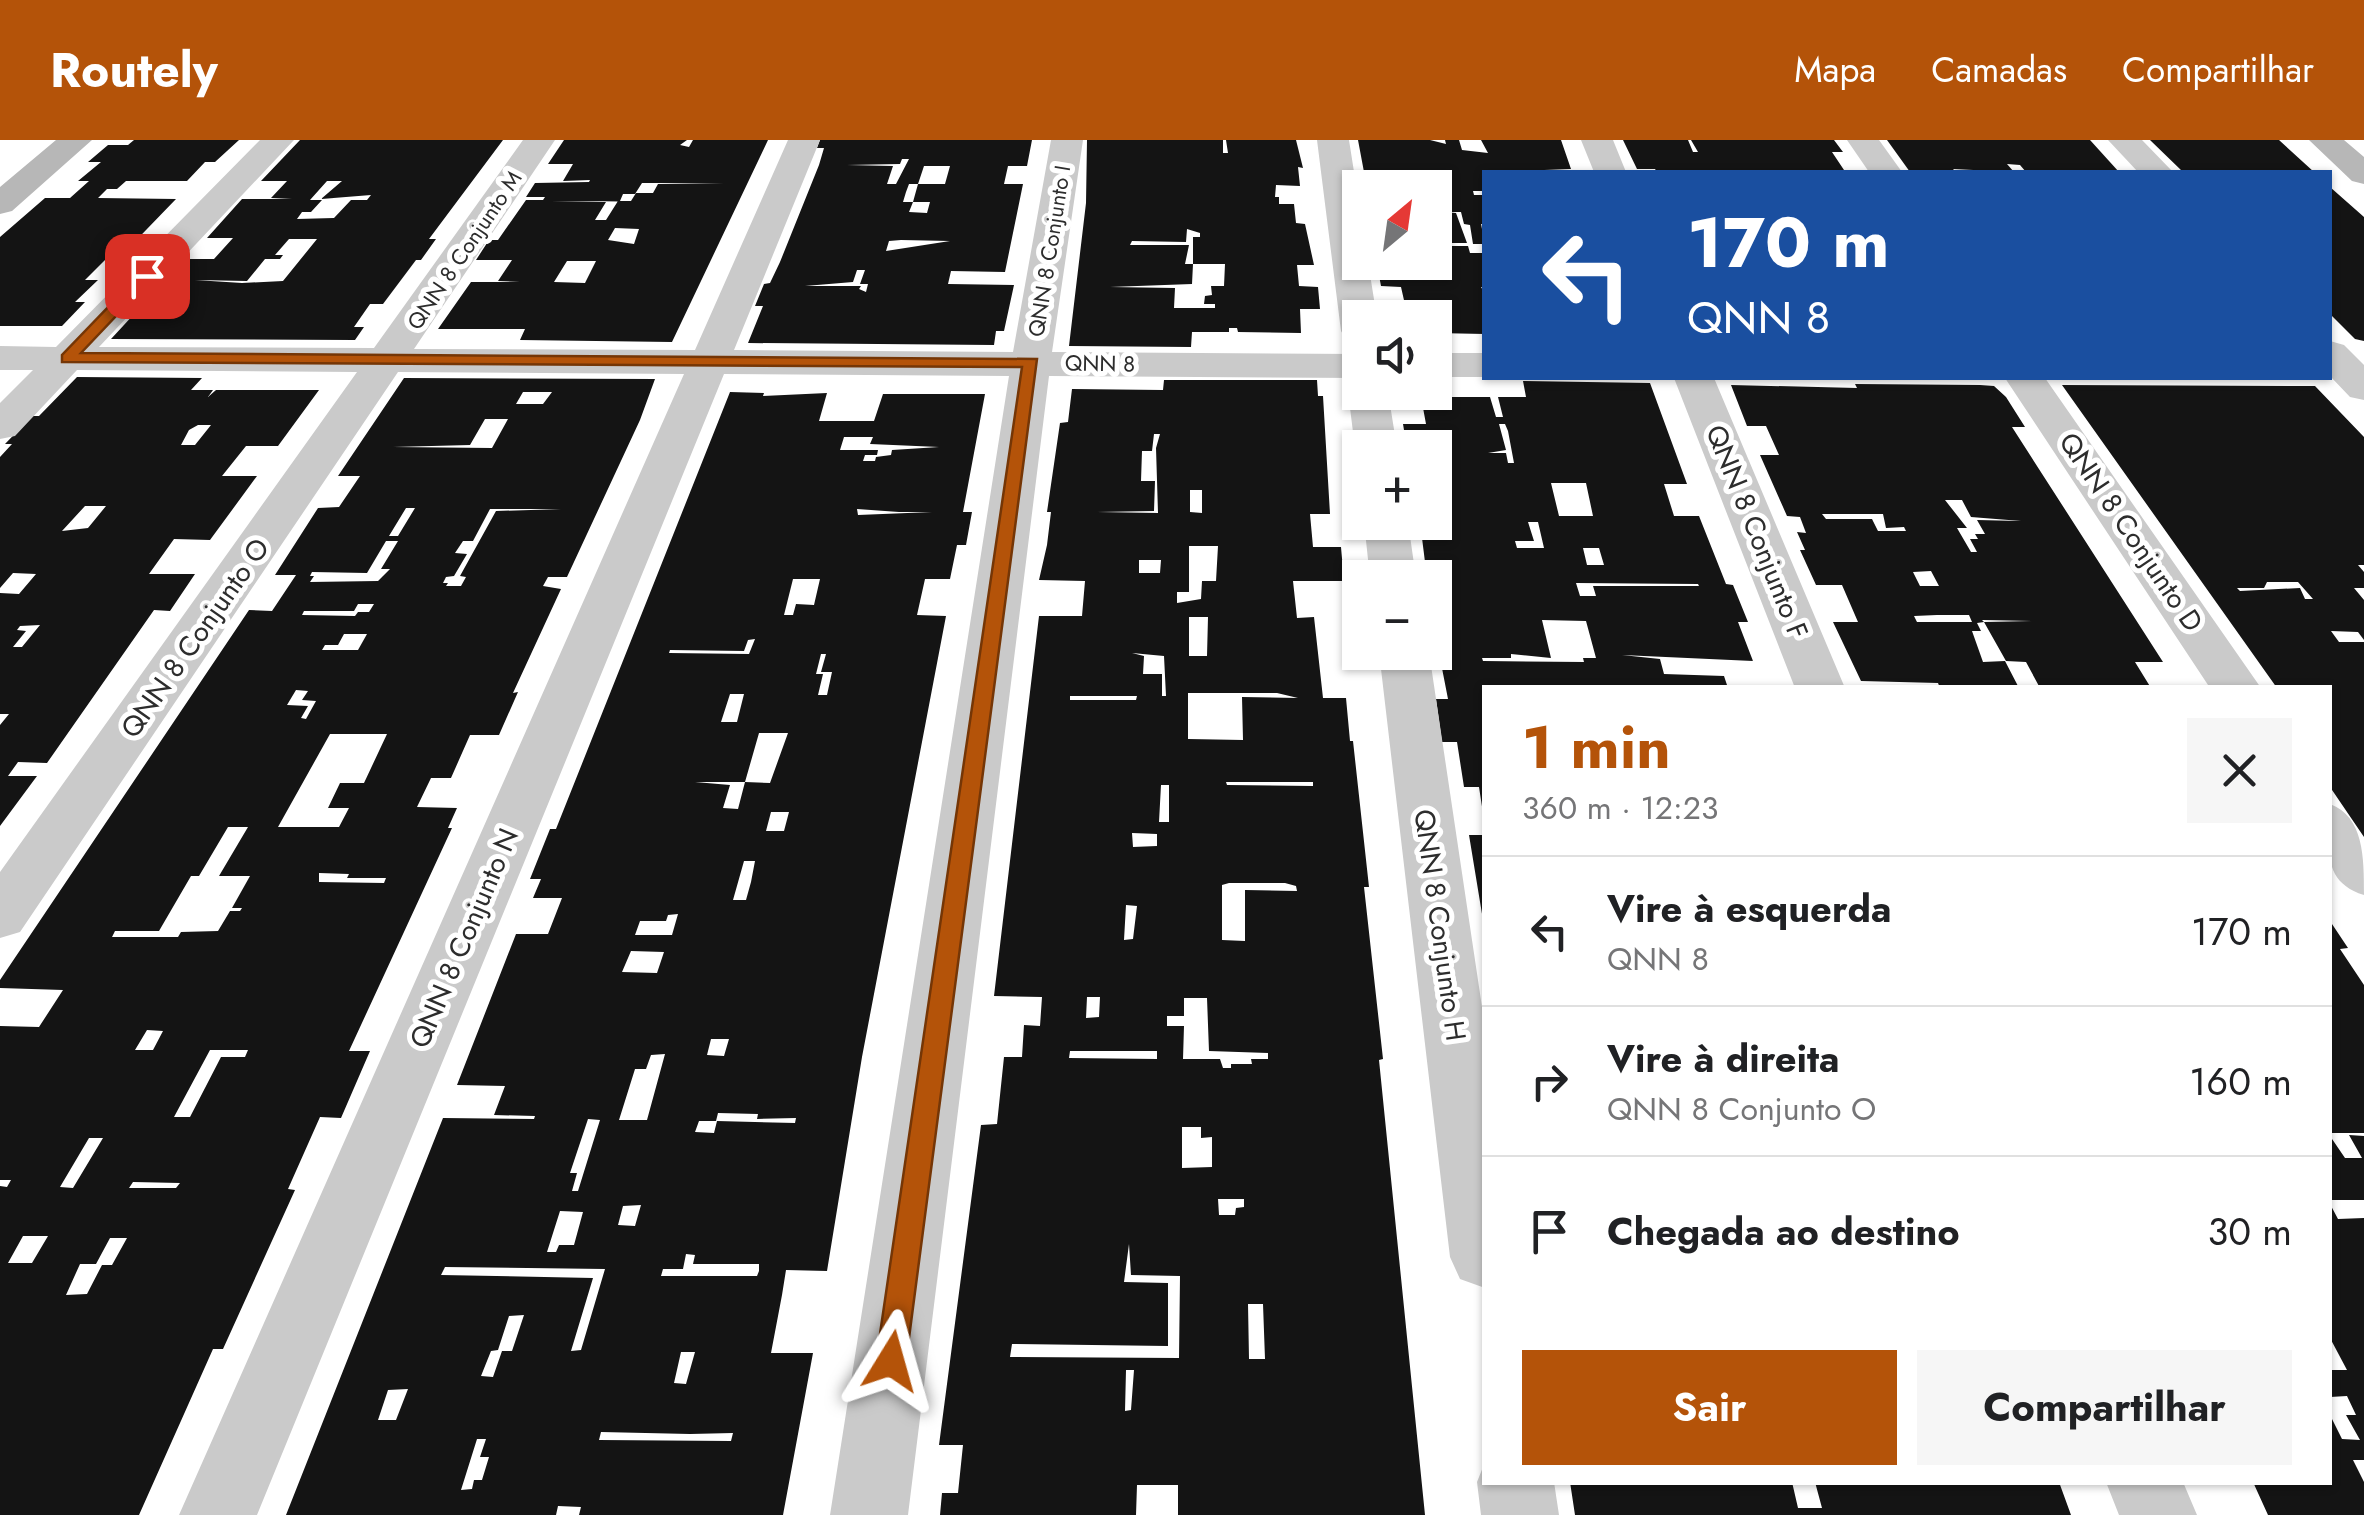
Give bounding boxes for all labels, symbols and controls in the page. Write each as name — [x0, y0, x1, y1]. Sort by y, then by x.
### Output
text: Routely — [50, 36, 218, 105]
text: Mapa — [1794, 45, 1876, 95]
text: Camadas — [1931, 45, 2067, 95]
text: Compartilhar — [2122, 45, 2314, 95]
street label: QNN 8 Conjunto I — [1020, 163, 1078, 339]
street label: QNN 8 Conjunto M — [399, 164, 529, 336]
north arrow — [1342, 170, 1452, 280]
map controls — [1342, 170, 1452, 670]
text: 170 m — [1687, 192, 1890, 293]
icon: left — [1522, 210, 1652, 340]
pin — [105, 234, 190, 319]
icon: arrive — [120, 249, 175, 304]
text: QNN 8 — [1687, 285, 1830, 350]
button: sound — [1342, 300, 1452, 410]
street label: QNN 8 — [1065, 346, 1135, 380]
street label: QNN 8 Conjunto F — [1695, 419, 1819, 645]
street label: QNN 8 Conjunto D — [2049, 424, 2213, 640]
button: + — [1342, 430, 1452, 540]
street label: QNN 8 Conjunto O — [111, 530, 279, 746]
button: − — [1342, 560, 1452, 670]
text: 1 min — [1522, 704, 1671, 791]
button: close — [2187, 718, 2292, 823]
text: 360 m · 12:23 — [1522, 785, 1718, 831]
street label: QNN 8 Conjunto H — [1403, 806, 1477, 1044]
street label: QNN 8 Conjunto N — [399, 822, 529, 1054]
text: Vire à esquerda — [1607, 881, 1891, 936]
icon: left — [1522, 904, 1577, 959]
text: 170 m — [2191, 904, 2292, 959]
text: QNN 8 — [1607, 936, 1709, 982]
text: Vire à direita — [1607, 1031, 1840, 1086]
icon: right — [1522, 1054, 1577, 1109]
text: 160 m — [2189, 1054, 2292, 1109]
text: QNN 8 Conjunto O — [1607, 1086, 1876, 1132]
icon: arrive — [1522, 1204, 1577, 1259]
text: Chegada ao destino — [1607, 1204, 1960, 1259]
text: 30 m — [2207, 1204, 2292, 1259]
position arrow — [839, 1309, 943, 1413]
button: Sair — [1522, 1350, 1897, 1465]
button: Compartilhar — [1917, 1350, 2292, 1465]

